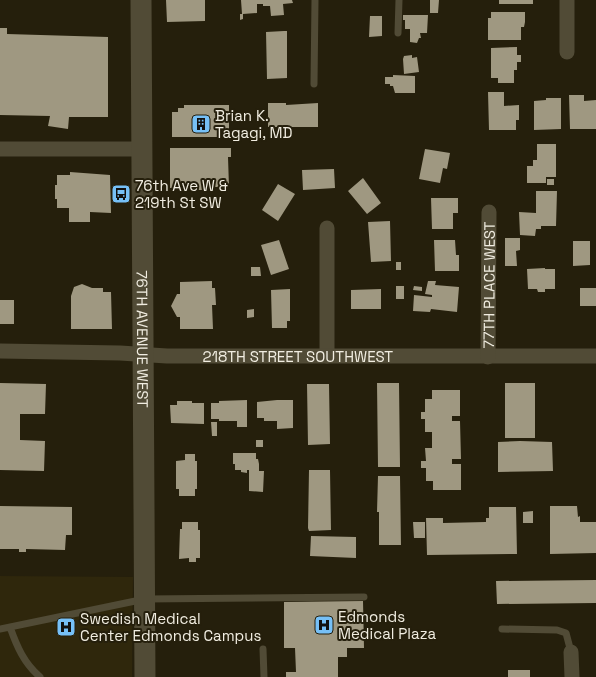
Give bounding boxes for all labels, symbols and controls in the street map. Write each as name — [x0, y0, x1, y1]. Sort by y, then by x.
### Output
place label: Brian K. Tagagi, MD — [215, 106, 292, 142]
building icon: Brian K. Tagagi, MD — [190, 113, 212, 135]
place label: 76th Ave W & 219th St SW — [135, 176, 228, 212]
bus stop icon: 76th Ave W & 219th St SW — [110, 183, 132, 205]
street label: 77TH PLACE WEST — [479, 221, 498, 349]
street label: 76TH AVENUE WEST — [133, 270, 153, 408]
street label: 218TH STREET SOUTHWEST — [203, 347, 393, 366]
place label: Edmonds Medical Plaza — [338, 607, 436, 643]
place label: Swedish Medical Center Edmonds Campus — [80, 609, 261, 645]
hospital icon: Edmonds Medical Plaza — [313, 614, 335, 636]
hospital icon: Swedish Medical Center Edmonds Campus — [55, 616, 77, 638]

